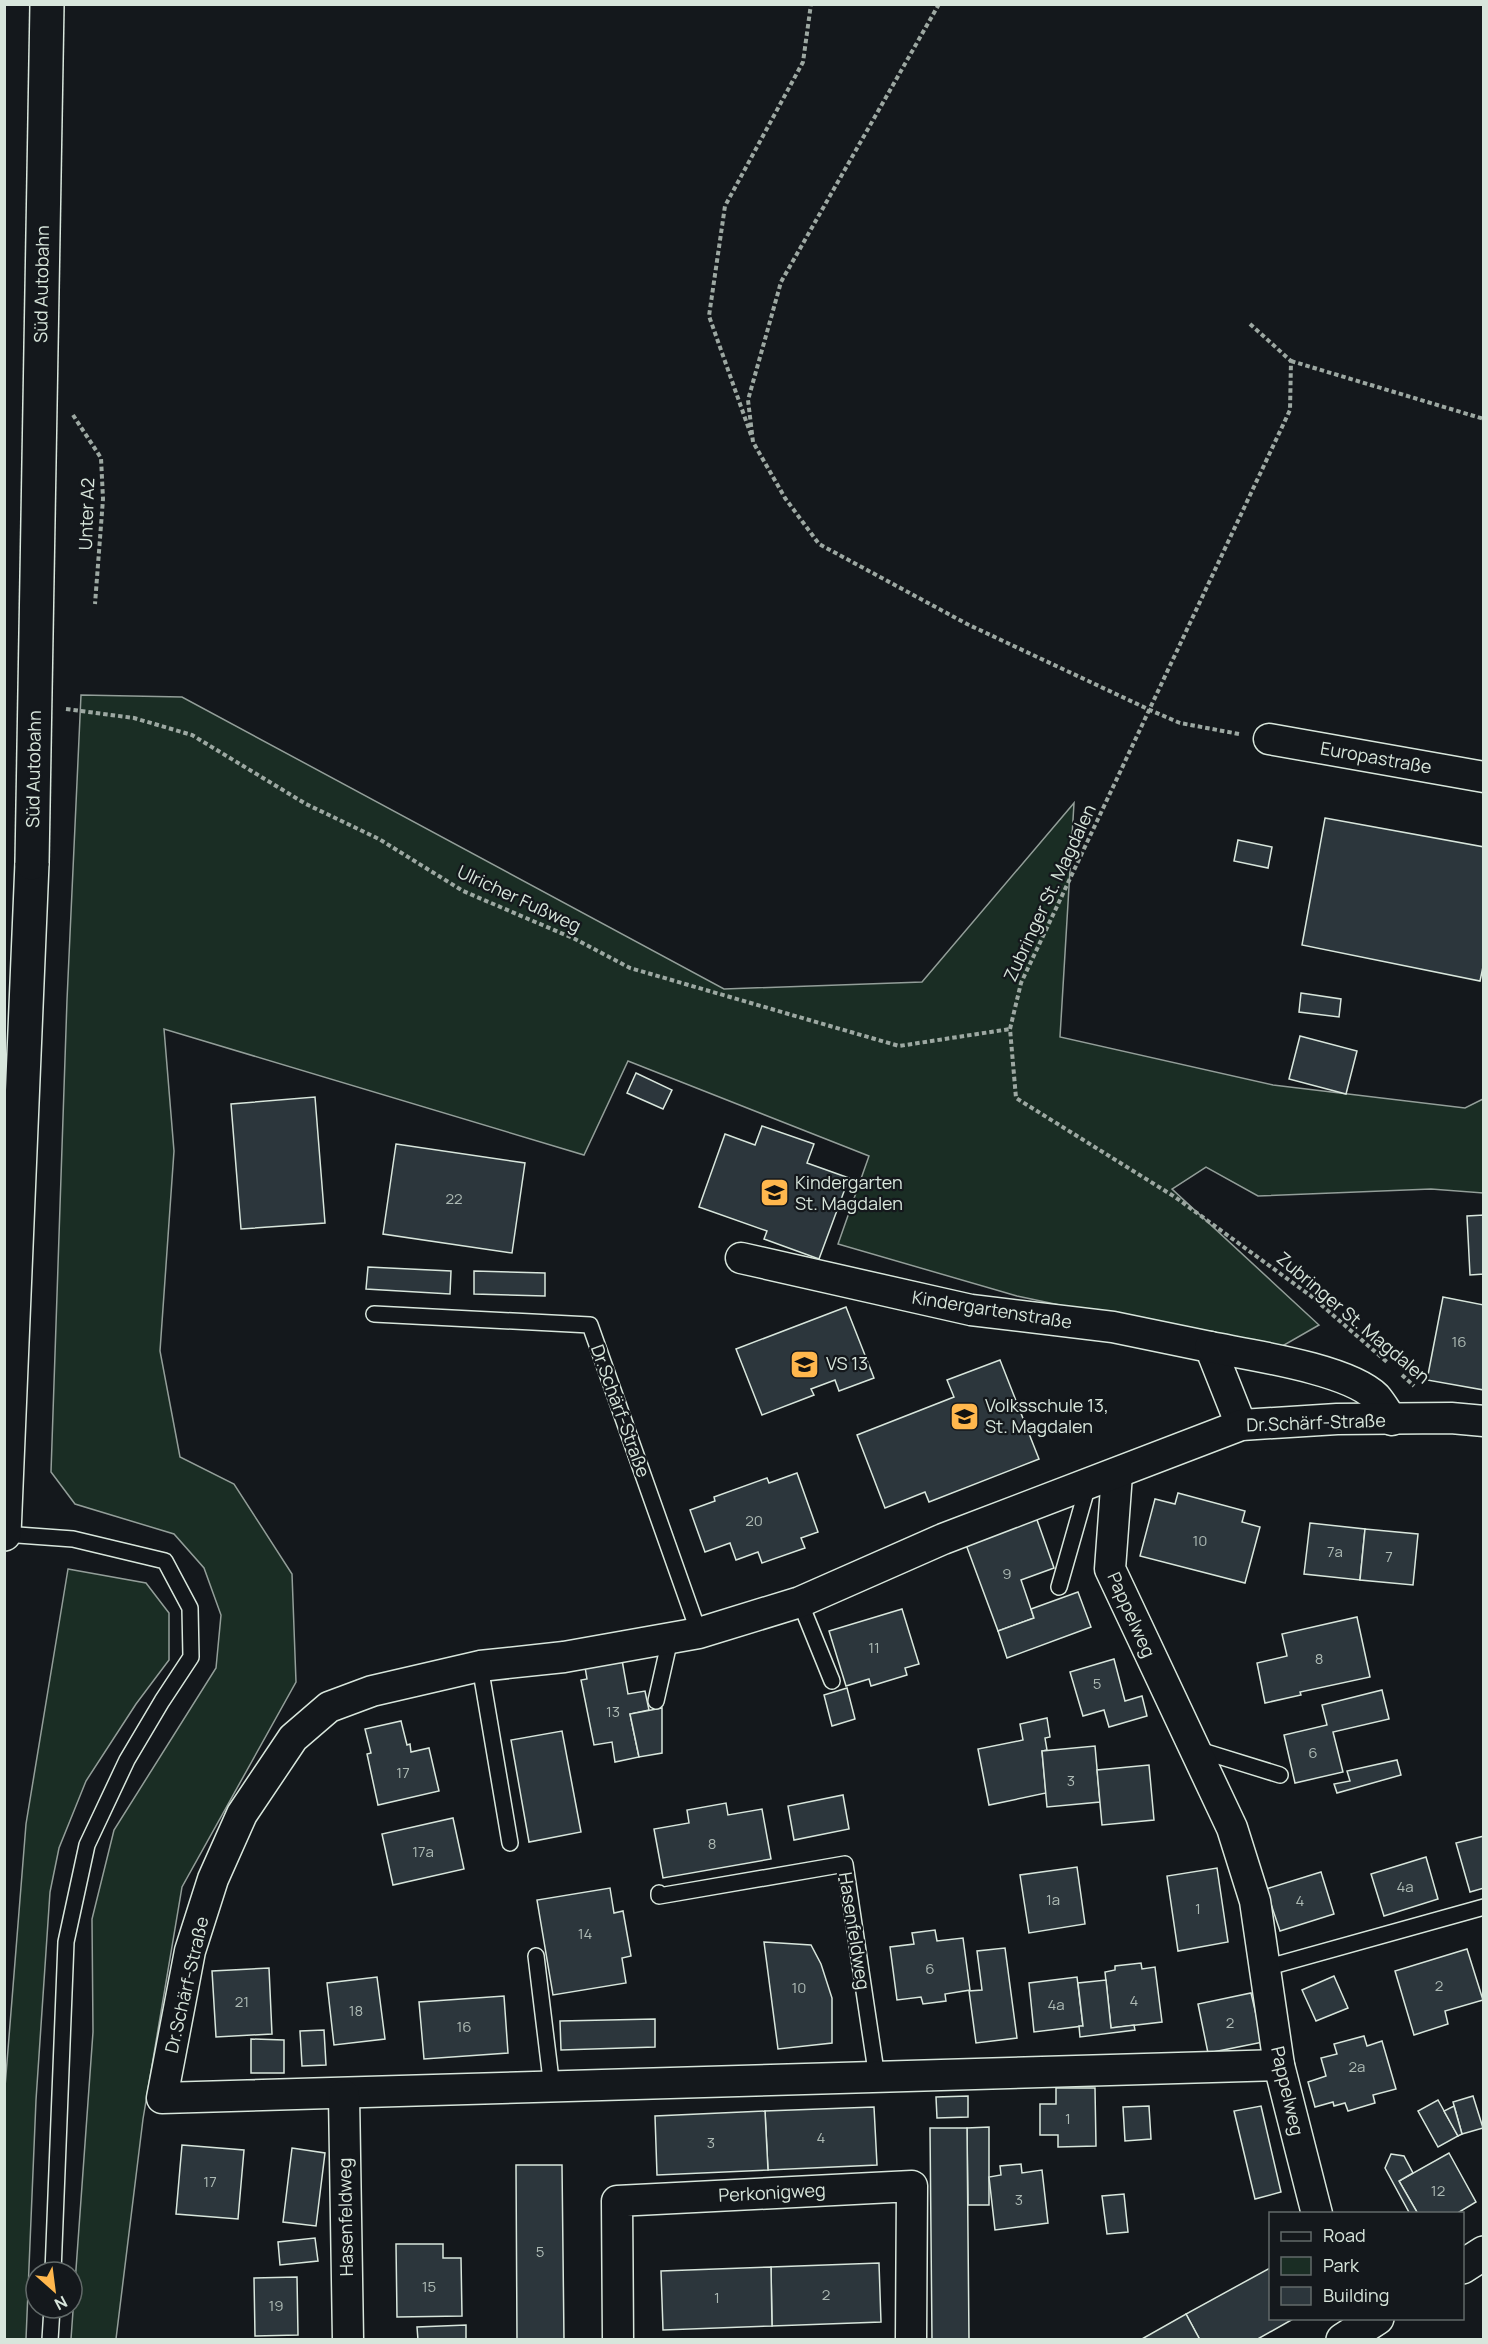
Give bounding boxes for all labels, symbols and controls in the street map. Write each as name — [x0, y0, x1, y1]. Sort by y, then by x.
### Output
street label: Süd Autobahn — [28, 225, 54, 343]
street label: Unter A2 — [73, 477, 99, 551]
street label: Süd Autobahn — [20, 710, 46, 828]
street label: Europastraße — [1319, 735, 1434, 779]
street label: Zubringer St. Magdalen — [997, 800, 1101, 985]
street label: Ulricher Fußweg — [454, 859, 585, 937]
place label: Kindergarten St. Magdalen — [795, 1170, 903, 1215]
school or university icon: Kindergarten St. Magdalen — [758, 1177, 790, 1209]
house number: 22 — [445, 1188, 463, 1209]
street label: Zubringer St. Magdalen — [1272, 1246, 1435, 1388]
street label: Kindergartenstraße — [910, 1284, 1074, 1334]
house number: 16 — [1451, 1331, 1467, 1352]
street label: Dr.Schärf-Straße — [586, 1341, 656, 1480]
school or university icon: VS 13 — [789, 1348, 821, 1380]
place label: VS 13 — [826, 1351, 868, 1375]
place label: Volksschule 13, St. Magdalen — [985, 1393, 1109, 1438]
school or university icon: Volksschule 13, St. Magdalen — [948, 1400, 980, 1432]
street label: Dr.Schärf-Straße — [1246, 1408, 1386, 1436]
house number: 20 — [745, 1510, 763, 1531]
house number: 10 — [1193, 1530, 1208, 1551]
house number: 7a — [1327, 1541, 1343, 1562]
house number: 7 — [1385, 1546, 1393, 1567]
house number: 9 — [1002, 1563, 1012, 1584]
street label: Pappelweg — [1102, 1568, 1161, 1661]
house number: 11 — [868, 1637, 880, 1658]
house number: 8 — [1315, 1648, 1323, 1669]
house number: 5 — [1093, 1673, 1101, 1694]
house number: 13 — [606, 1701, 620, 1722]
house number: 6 — [1308, 1742, 1318, 1763]
house number: 17 — [396, 1762, 410, 1783]
house number: 3 — [1067, 1770, 1075, 1791]
house number: 8 — [708, 1833, 716, 1854]
house number: 17a — [412, 1841, 434, 1862]
street label: Hasenfeldweg — [834, 1870, 876, 1991]
house number: 4a — [1396, 1876, 1414, 1897]
house number: 1a — [1046, 1889, 1060, 1910]
house number: 4 — [1296, 1890, 1305, 1911]
house number: 1 — [1195, 1898, 1201, 1919]
street label: Dr.Schärf-Straße — [159, 1914, 213, 2055]
house number: 14 — [578, 1923, 592, 1944]
house number: 6 — [925, 1958, 935, 1979]
house number: 2 — [1435, 1975, 1443, 1996]
house number: 10 — [792, 1977, 807, 1998]
house number: 4 — [1130, 1990, 1139, 2011]
house number: 21 — [235, 1991, 249, 2012]
house number: 4a — [1047, 1994, 1065, 2015]
house number: 18 — [349, 2000, 363, 2021]
house number: 2 — [1226, 2012, 1234, 2033]
house number: 16 — [456, 2016, 472, 2037]
street label: Pappelweg — [1266, 2044, 1310, 2138]
house number: 2a — [1349, 2056, 1365, 2077]
house number: 1 — [1065, 2108, 1071, 2129]
house number: 4 — [817, 2127, 826, 2148]
house number: 3 — [707, 2132, 715, 2153]
street label: Hasenfeldweg — [332, 2157, 358, 2277]
house number: 17 — [203, 2171, 217, 2192]
street label: Perkonigweg — [718, 2177, 826, 2207]
house number: 12 — [1431, 2180, 1445, 2201]
house number: 3 — [1015, 2189, 1023, 2210]
legend — [1269, 2212, 1464, 2320]
text: Road — [1323, 2223, 1366, 2247]
house number: 5 — [536, 2241, 544, 2262]
text: Park — [1323, 2253, 1360, 2277]
north arrow — [24, 2260, 84, 2320]
house number: 15 — [422, 2276, 436, 2297]
text: Building — [1323, 2283, 1389, 2307]
house number: 2 — [822, 2284, 830, 2305]
house number: 1 — [714, 2287, 720, 2308]
text: N — [51, 2291, 71, 2316]
house number: 19 — [268, 2295, 284, 2316]

